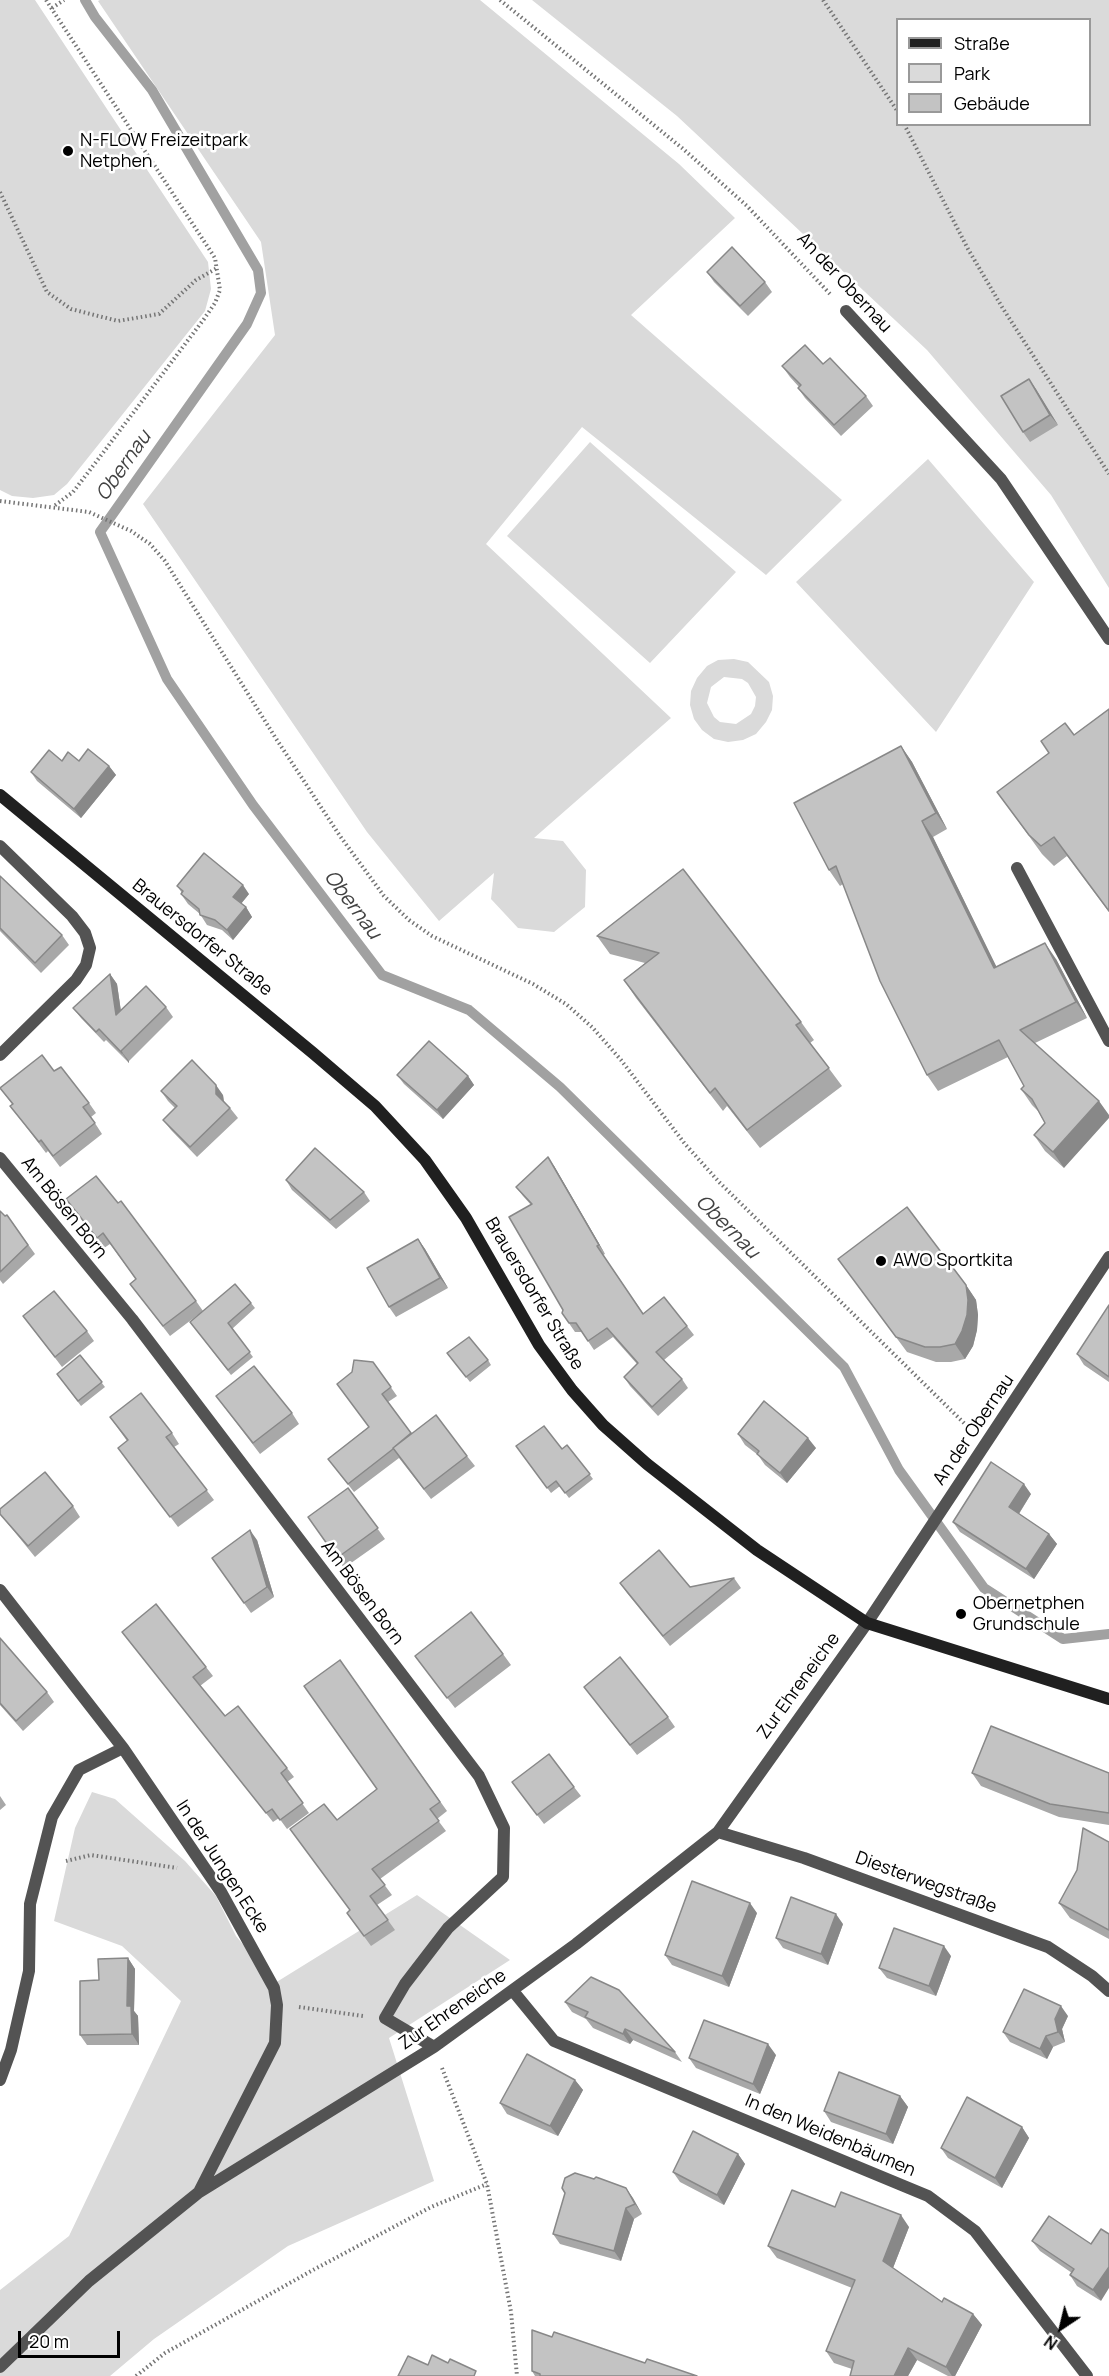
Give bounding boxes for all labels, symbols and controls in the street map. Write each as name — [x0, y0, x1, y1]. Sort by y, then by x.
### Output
legend — [896, 18, 1091, 126]
text: Straße — [954, 31, 1010, 55]
text: Park — [954, 61, 990, 85]
text: Gebäude — [954, 91, 1030, 115]
place label: N-FLOW Freizeitpark Netphen — [80, 130, 248, 172]
marker: N-FLOW Freizeitpark Netphen — [61, 144, 75, 158]
street label: An der Obernau — [792, 228, 896, 338]
water label: Obernau — [91, 426, 157, 506]
water label: Obernau — [318, 866, 386, 944]
street label: Brauersdorfer Straße — [128, 875, 276, 1001]
street label: Am Bösen Born — [16, 1153, 112, 1263]
water label: Obernau — [690, 1190, 764, 1264]
street label: Brauersdorfer Straße — [480, 1214, 588, 1374]
place label: AWO Sportkita — [893, 1250, 1013, 1272]
marker: AWO Sportkita — [874, 1254, 888, 1268]
street label: An der Obernau — [929, 1370, 1019, 1490]
street label: Am Bösen Born — [316, 1537, 408, 1649]
place label: Obernetphen Grundschule — [973, 1593, 1084, 1636]
marker: Obernetphen Grundschule — [954, 1607, 968, 1621]
street label: Zur Ehreneiche — [753, 1629, 845, 1743]
street label: In der Jungen Ecke — [171, 1796, 273, 1938]
street label: Diesterwegstraße — [852, 1847, 1000, 1919]
street label: Zur Ehreneiche — [395, 1965, 511, 2055]
street label: In den Weidenbäumen — [741, 2090, 919, 2182]
north arrow — [1031, 2298, 1091, 2358]
scale bar — [21, 2319, 123, 2357]
text: 20 m — [29, 2329, 69, 2353]
text: N — [1040, 2330, 1062, 2355]

